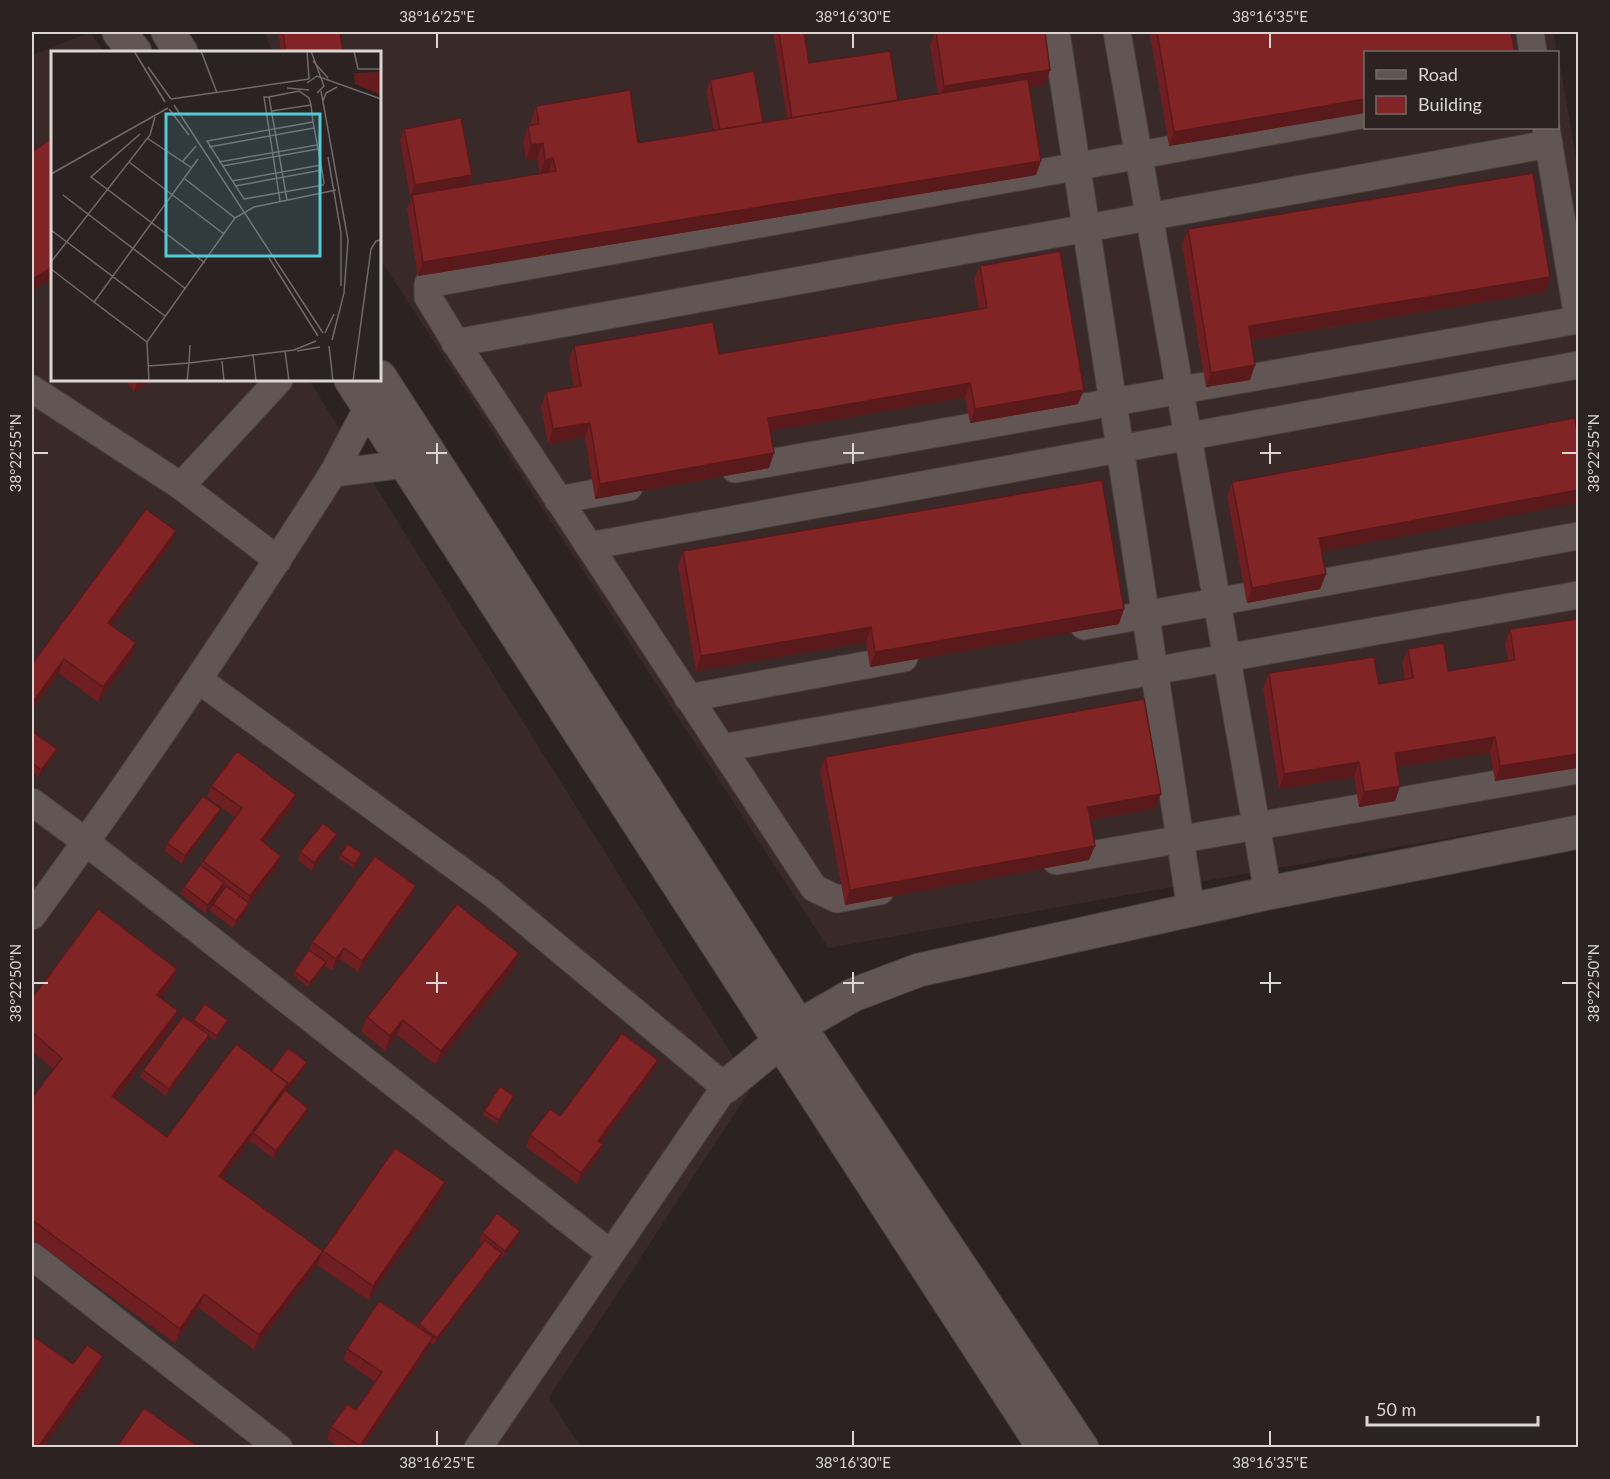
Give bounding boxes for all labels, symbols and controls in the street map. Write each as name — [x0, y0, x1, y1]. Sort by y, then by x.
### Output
text: 38°16'25"E — [399, 7, 475, 25]
text: 38°16'30"E — [815, 7, 891, 25]
text: 38°16'35"E — [1232, 7, 1308, 25]
inset map — [51, 51, 381, 381]
legend — [1364, 51, 1559, 129]
text: Road — [1418, 63, 1458, 85]
text: Building — [1418, 93, 1482, 115]
text: 38°22'55"N — [6, 414, 24, 492]
text: 38°22'55"N — [1584, 414, 1602, 492]
text: 38°22'50"N — [6, 944, 24, 1022]
text: 38°22'50"N — [1584, 944, 1602, 1022]
scale bar — [1367, 1389, 1538, 1427]
text: 50 m — [1376, 1398, 1416, 1420]
text: 38°16'25"E — [399, 1453, 475, 1471]
text: 38°16'30"E — [815, 1453, 891, 1471]
text: 38°16'35"E — [1232, 1453, 1308, 1471]

